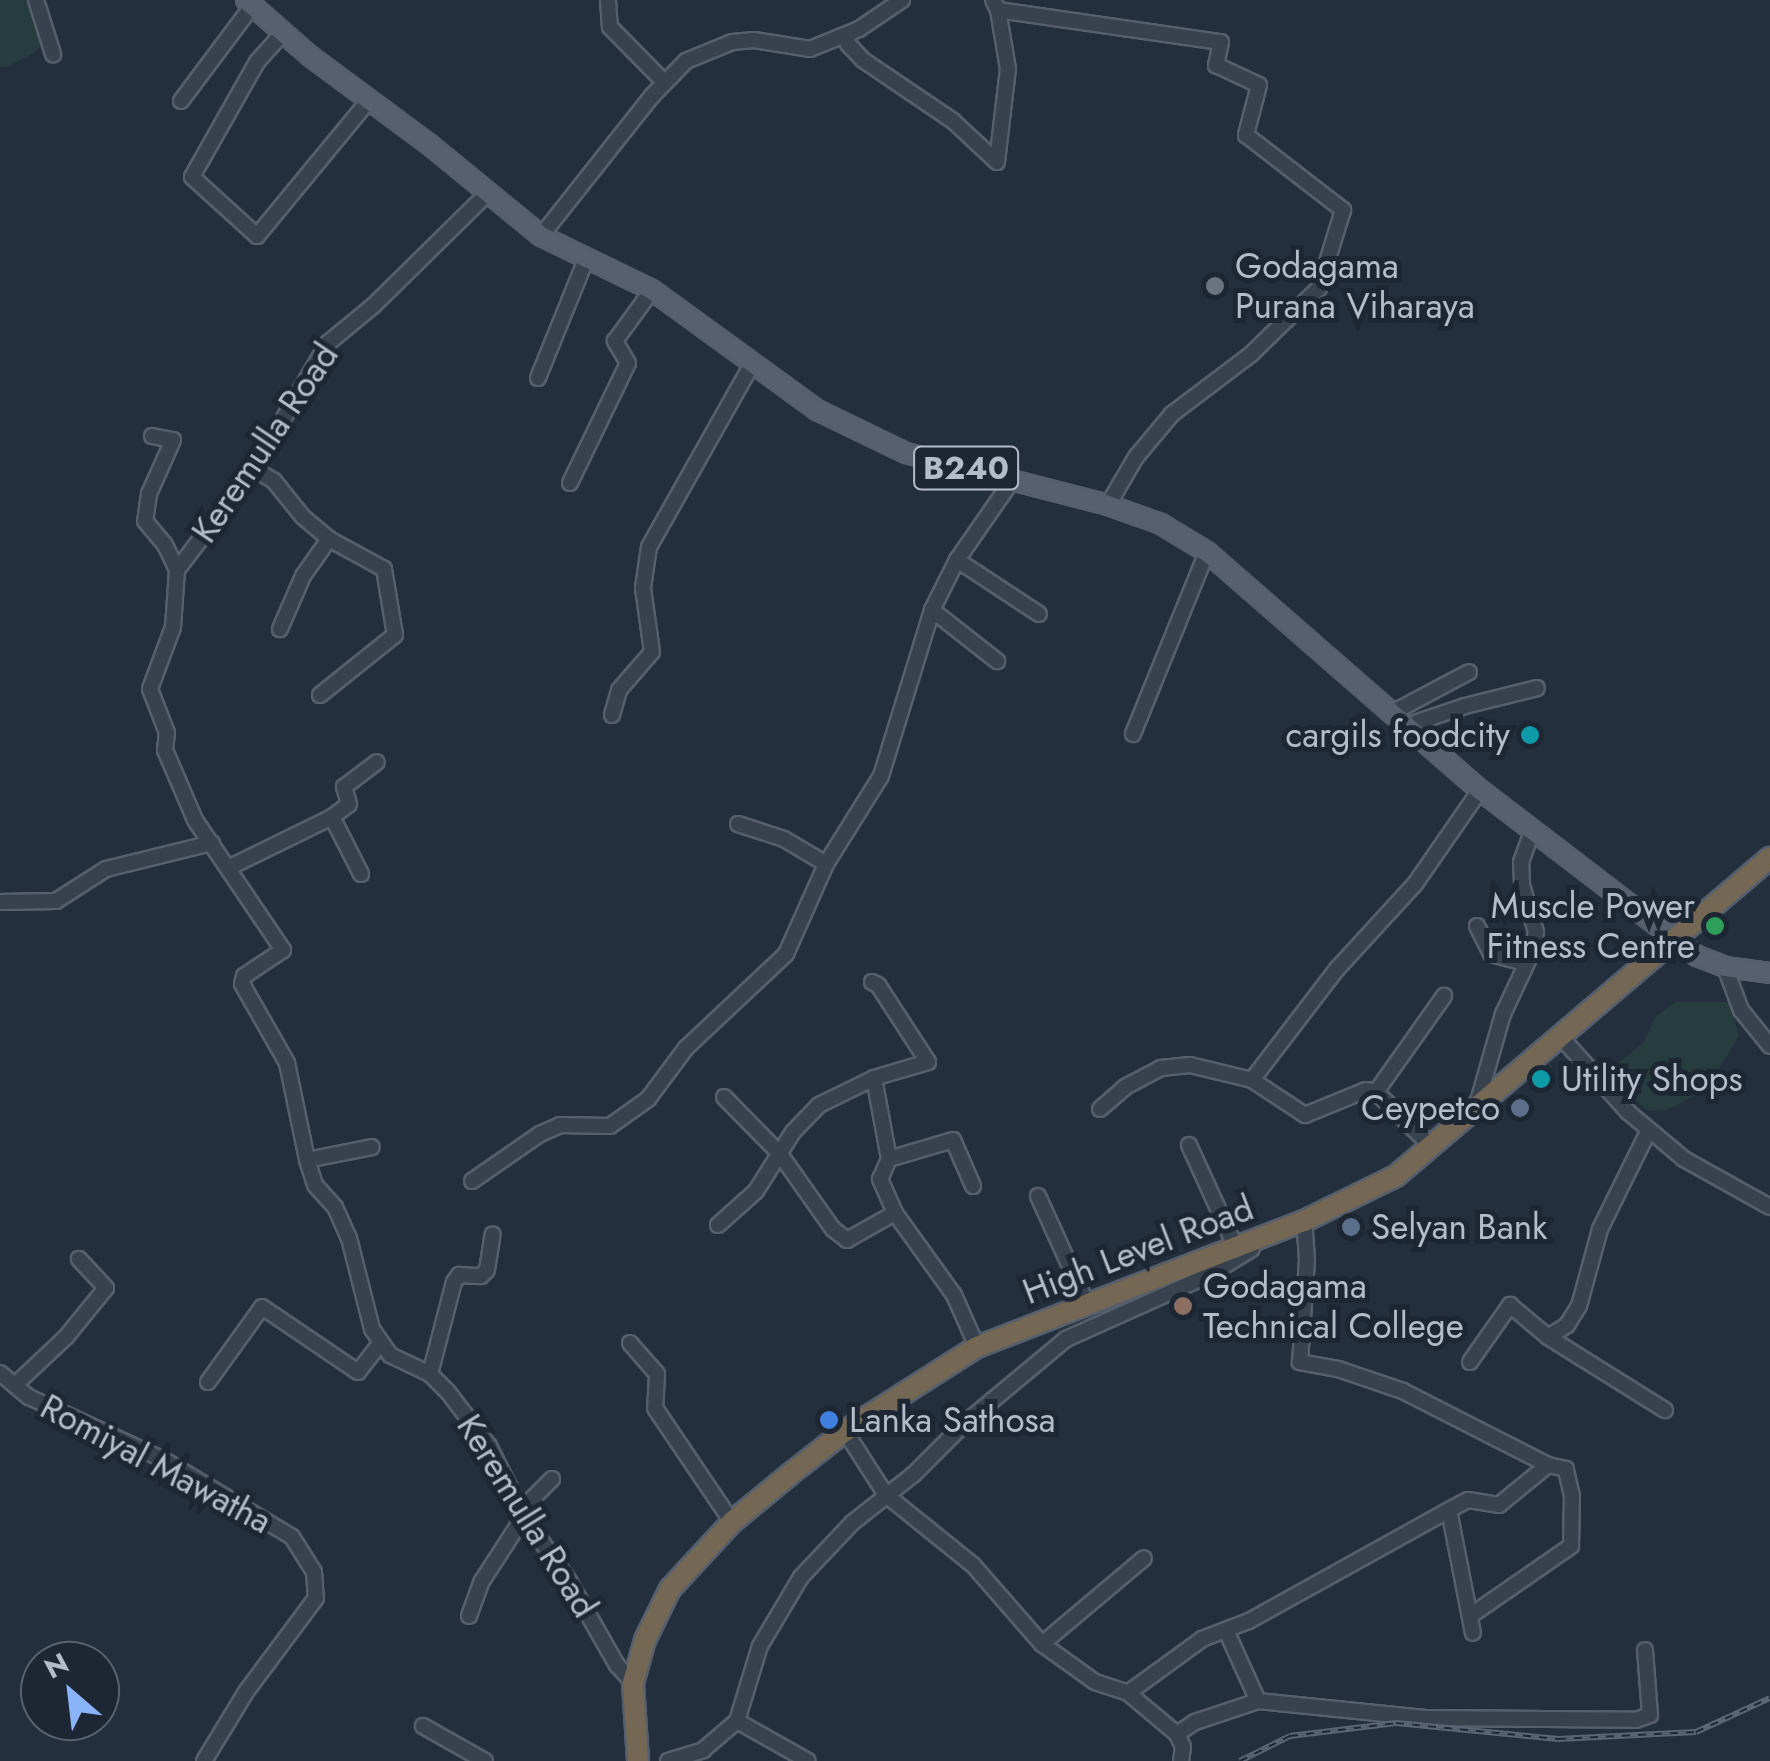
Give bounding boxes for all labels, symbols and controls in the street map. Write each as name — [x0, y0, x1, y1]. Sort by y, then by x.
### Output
place label: Godagama Purana Viharaya — [1235, 245, 1475, 327]
marker: Godagama Purana Viharaya — [1204, 275, 1226, 297]
street label: Keremulla Road — [183, 336, 347, 550]
road number: B240 — [911, 441, 1021, 495]
place label: cargils foodcity — [1285, 714, 1510, 756]
marker: cargils foodcity — [1519, 724, 1541, 746]
place label: Muscle Power Fitness Centre — [1487, 885, 1695, 967]
marker: Muscle Power Fitness Centre — [1704, 915, 1726, 937]
place label: Utility Shops — [1561, 1058, 1743, 1100]
marker: Utility Shops — [1530, 1068, 1552, 1090]
place label: Ceypetco — [1361, 1087, 1500, 1129]
marker: Ceypetco — [1509, 1097, 1531, 1119]
street label: High Level Road — [1017, 1187, 1259, 1313]
place label: Selyan Bank — [1371, 1206, 1548, 1248]
marker: Selyan Bank — [1340, 1216, 1362, 1238]
place label: Godagama Technical College — [1203, 1265, 1464, 1347]
marker: Godagama Technical College — [1172, 1295, 1194, 1317]
street label: Romiyal Mawatha — [33, 1386, 279, 1542]
place label: Lanka Sathosa — [849, 1399, 1056, 1441]
street label: Keremulla Road — [448, 1407, 606, 1625]
marker: Lanka Sathosa — [818, 1409, 840, 1431]
north arrow — [20, 1641, 120, 1741]
text: N — [37, 1643, 76, 1689]

